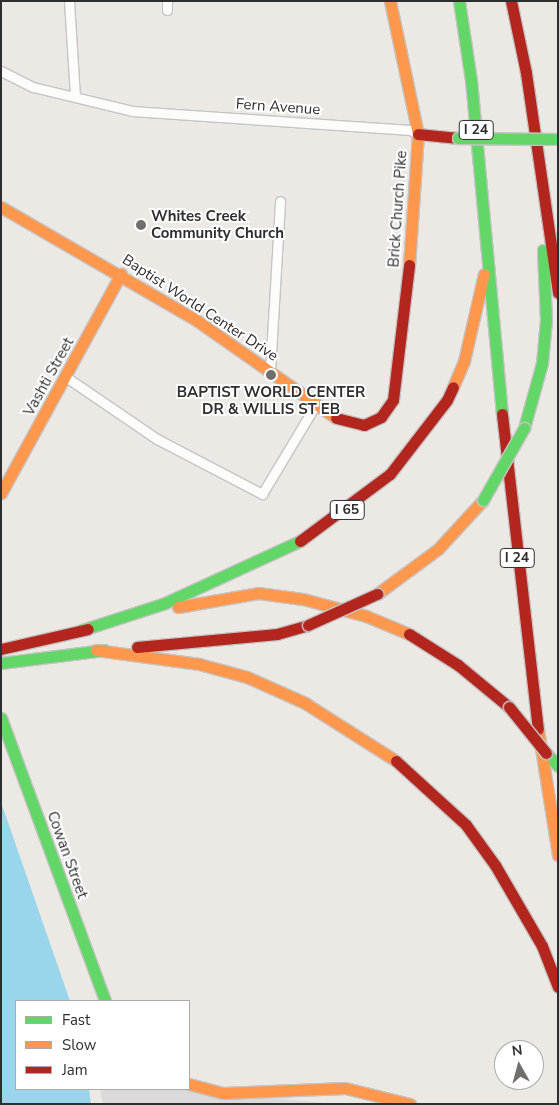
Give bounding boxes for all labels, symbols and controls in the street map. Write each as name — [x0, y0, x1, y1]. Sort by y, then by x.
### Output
street label: Fern Avenue — [235, 95, 321, 119]
road number: I 24 — [458, 118, 494, 142]
street label: Brick Church Pike — [385, 150, 411, 268]
place label: Whites Creek Community Church — [151, 207, 284, 242]
marker: Whites Creek Community Church — [135, 219, 147, 231]
street label: Baptist World Center Drive — [119, 251, 281, 365]
street label: Vashti Street — [20, 335, 78, 419]
marker: BAPTIST WORLD CENTER DR & WILLIS ST EB — [265, 369, 277, 381]
place label: BAPTIST WORLD CENTER DR & WILLIS ST EB — [177, 383, 365, 418]
road number: I 65 — [330, 498, 364, 522]
road number: I 24 — [500, 546, 534, 570]
street label: Cowan Street — [43, 809, 91, 901]
legend — [15, 1000, 190, 1090]
text: Fast — [62, 1010, 90, 1030]
text: Slow — [62, 1035, 96, 1055]
north arrow — [494, 1040, 544, 1090]
text: N — [511, 1041, 524, 1061]
text: Jam — [62, 1060, 88, 1080]

